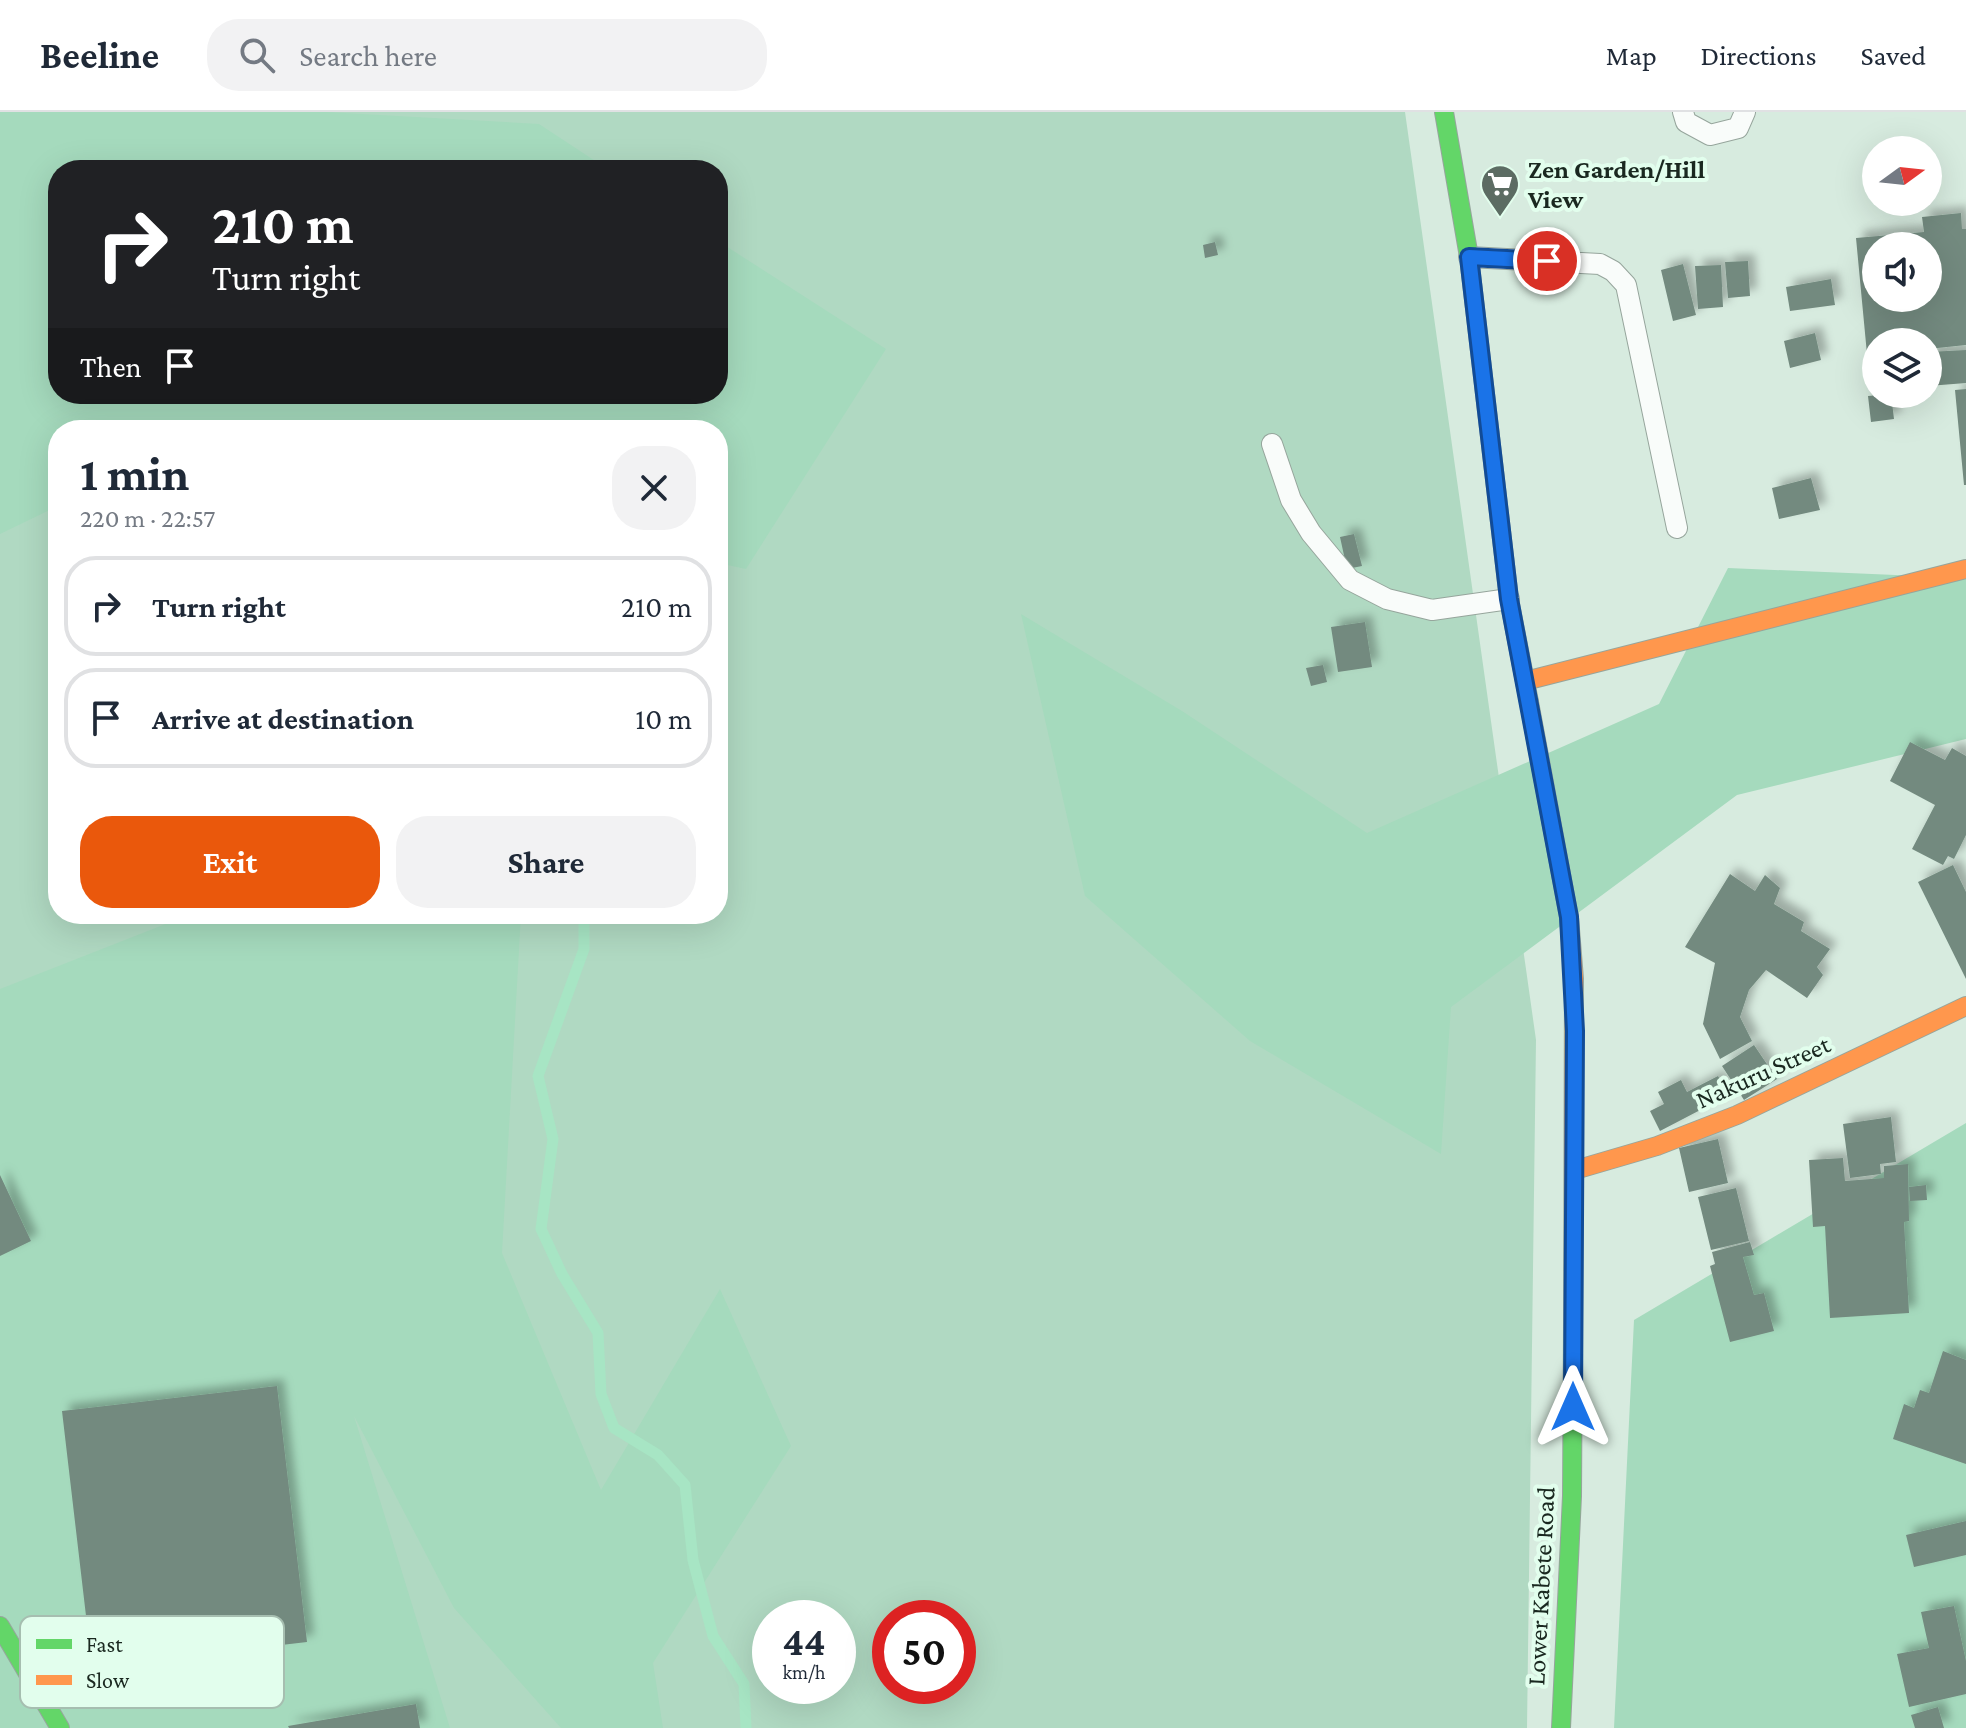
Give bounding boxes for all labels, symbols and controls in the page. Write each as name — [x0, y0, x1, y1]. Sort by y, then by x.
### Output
search box — [207, 19, 767, 91]
icon: search — [235, 33, 279, 77]
text: Beeline — [40, 34, 159, 76]
text: Search here — [299, 39, 437, 72]
text: Map — [1606, 40, 1657, 71]
text: Directions — [1701, 40, 1816, 71]
text: Saved — [1860, 40, 1926, 71]
north arrow — [1862, 136, 1942, 216]
map controls — [1862, 136, 1942, 408]
place label: Zen Garden/Hill View — [1527, 155, 1705, 214]
supermarket icon: Zen Garden/Hill View — [1479, 163, 1521, 218]
icon: right — [80, 192, 184, 296]
text: 210 m — [212, 193, 354, 255]
pin — [1513, 227, 1581, 295]
button: sound — [1862, 232, 1942, 312]
icon: arrive — [1525, 239, 1569, 283]
text: Turn right — [212, 258, 360, 298]
button: layers — [1862, 328, 1942, 408]
icon: arrive — [158, 344, 202, 388]
text: Then — [80, 350, 142, 383]
button: close — [612, 446, 696, 530]
text: 1 min — [80, 447, 189, 500]
text: 220 m · 22:57 — [80, 504, 215, 533]
icon: right — [84, 584, 128, 628]
text: Turn right — [152, 590, 286, 623]
text: 210 m — [621, 590, 692, 623]
icon: arrive — [84, 696, 128, 740]
text: Arrive at destination — [152, 702, 414, 735]
text: 10 m — [635, 702, 692, 735]
button: Exit — [80, 816, 380, 908]
button: Share — [396, 816, 696, 908]
street label: Nakuru Street — [1691, 1029, 1835, 1115]
position arrow — [1531, 1365, 1615, 1449]
street label: Lower Kabete Road — [1521, 1485, 1561, 1686]
speed limit sign: 50 — [872, 1600, 976, 1704]
legend — [20, 1616, 284, 1708]
text: 44 — [782, 1619, 826, 1664]
text: Fast — [86, 1632, 123, 1657]
text: km/h — [782, 1661, 826, 1683]
text: Slow — [86, 1668, 130, 1693]

